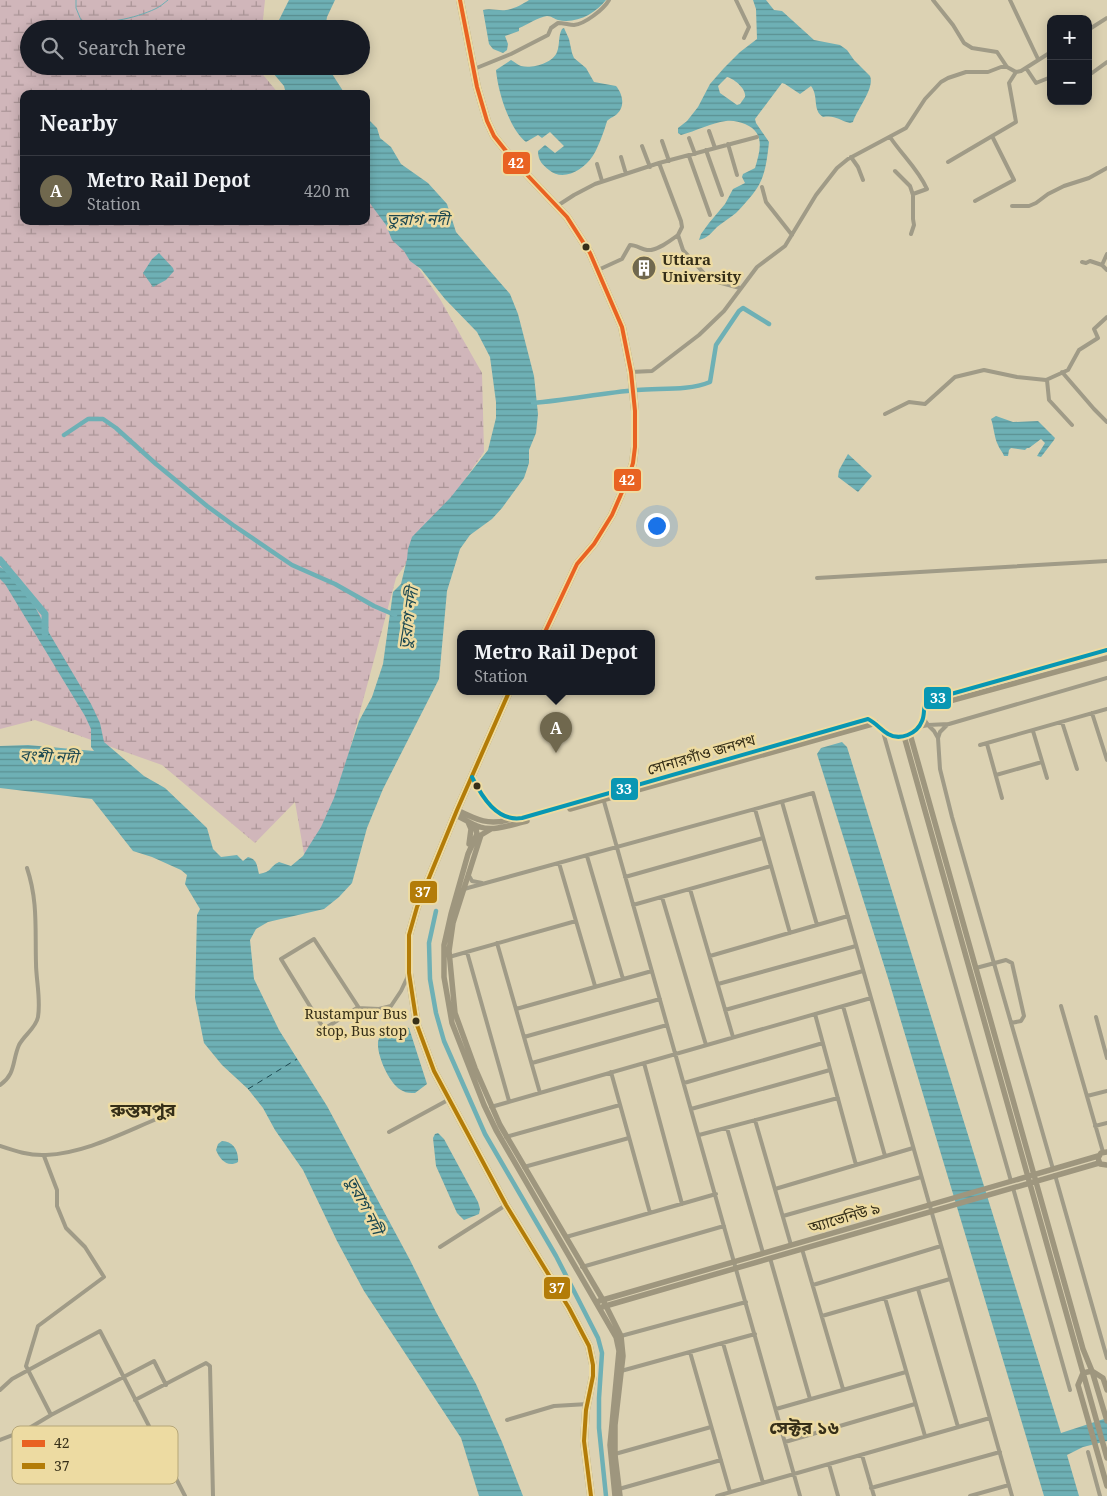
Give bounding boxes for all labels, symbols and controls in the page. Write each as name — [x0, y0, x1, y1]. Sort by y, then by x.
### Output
map controls — [1047, 15, 1092, 105]
button: + — [1047, 15, 1092, 60]
search box — [20, 20, 370, 75]
icon: search — [38, 34, 66, 62]
text: Search here — [78, 35, 186, 61]
button: − — [1047, 60, 1092, 105]
text: Nearby — [40, 109, 118, 137]
line badge: 42 — [502, 151, 531, 175]
text: 42 — [508, 153, 524, 172]
text: Metro Rail Depot — [87, 167, 251, 193]
text: A — [50, 180, 62, 202]
text: 420 m — [304, 180, 350, 202]
text: Station — [87, 193, 141, 215]
water label: তুরাগ নদী — [387, 208, 452, 230]
unlabelled marker — [581, 242, 591, 252]
place label: Uttara University — [662, 249, 742, 286]
building icon: Uttara University — [631, 255, 657, 281]
line badge: 42 — [613, 468, 642, 492]
text: 42 — [619, 470, 635, 489]
your location — [644, 513, 670, 539]
water label: তুরাগ নদী — [393, 583, 424, 650]
popup — [457, 630, 655, 695]
text: Metro Rail Depot — [474, 639, 638, 665]
text: Station — [474, 665, 528, 687]
line badge: 33 — [923, 686, 952, 710]
text: 33 — [930, 688, 946, 707]
pin: A — [540, 712, 572, 753]
street label: সোনারগাঁও জনপথ — [645, 729, 758, 779]
water label: বংশী নদী — [19, 744, 81, 768]
line badge: 33 — [610, 777, 639, 801]
text: 33 — [616, 779, 632, 798]
unlabelled marker — [472, 781, 482, 791]
line badge: 37 — [409, 880, 438, 904]
text: 37 — [415, 882, 431, 901]
place label: Rustampur Bus stop, Bus stop — [304, 1004, 407, 1040]
marker: Rustampur Bus stop, Bus stop — [411, 1016, 421, 1026]
district label: রুস্তমপুর — [109, 1097, 177, 1121]
water label: তুরাগ নদী — [341, 1172, 390, 1240]
street label: অ্যাভেনিউ ৯ — [805, 1197, 882, 1237]
line badge: 37 — [543, 1276, 571, 1300]
text: 37 — [549, 1278, 565, 1297]
district label: সেক্টর ১৬ — [769, 1415, 839, 1439]
legend — [12, 1426, 178, 1484]
text: 42 — [54, 1433, 70, 1452]
text: 37 — [54, 1456, 70, 1475]

